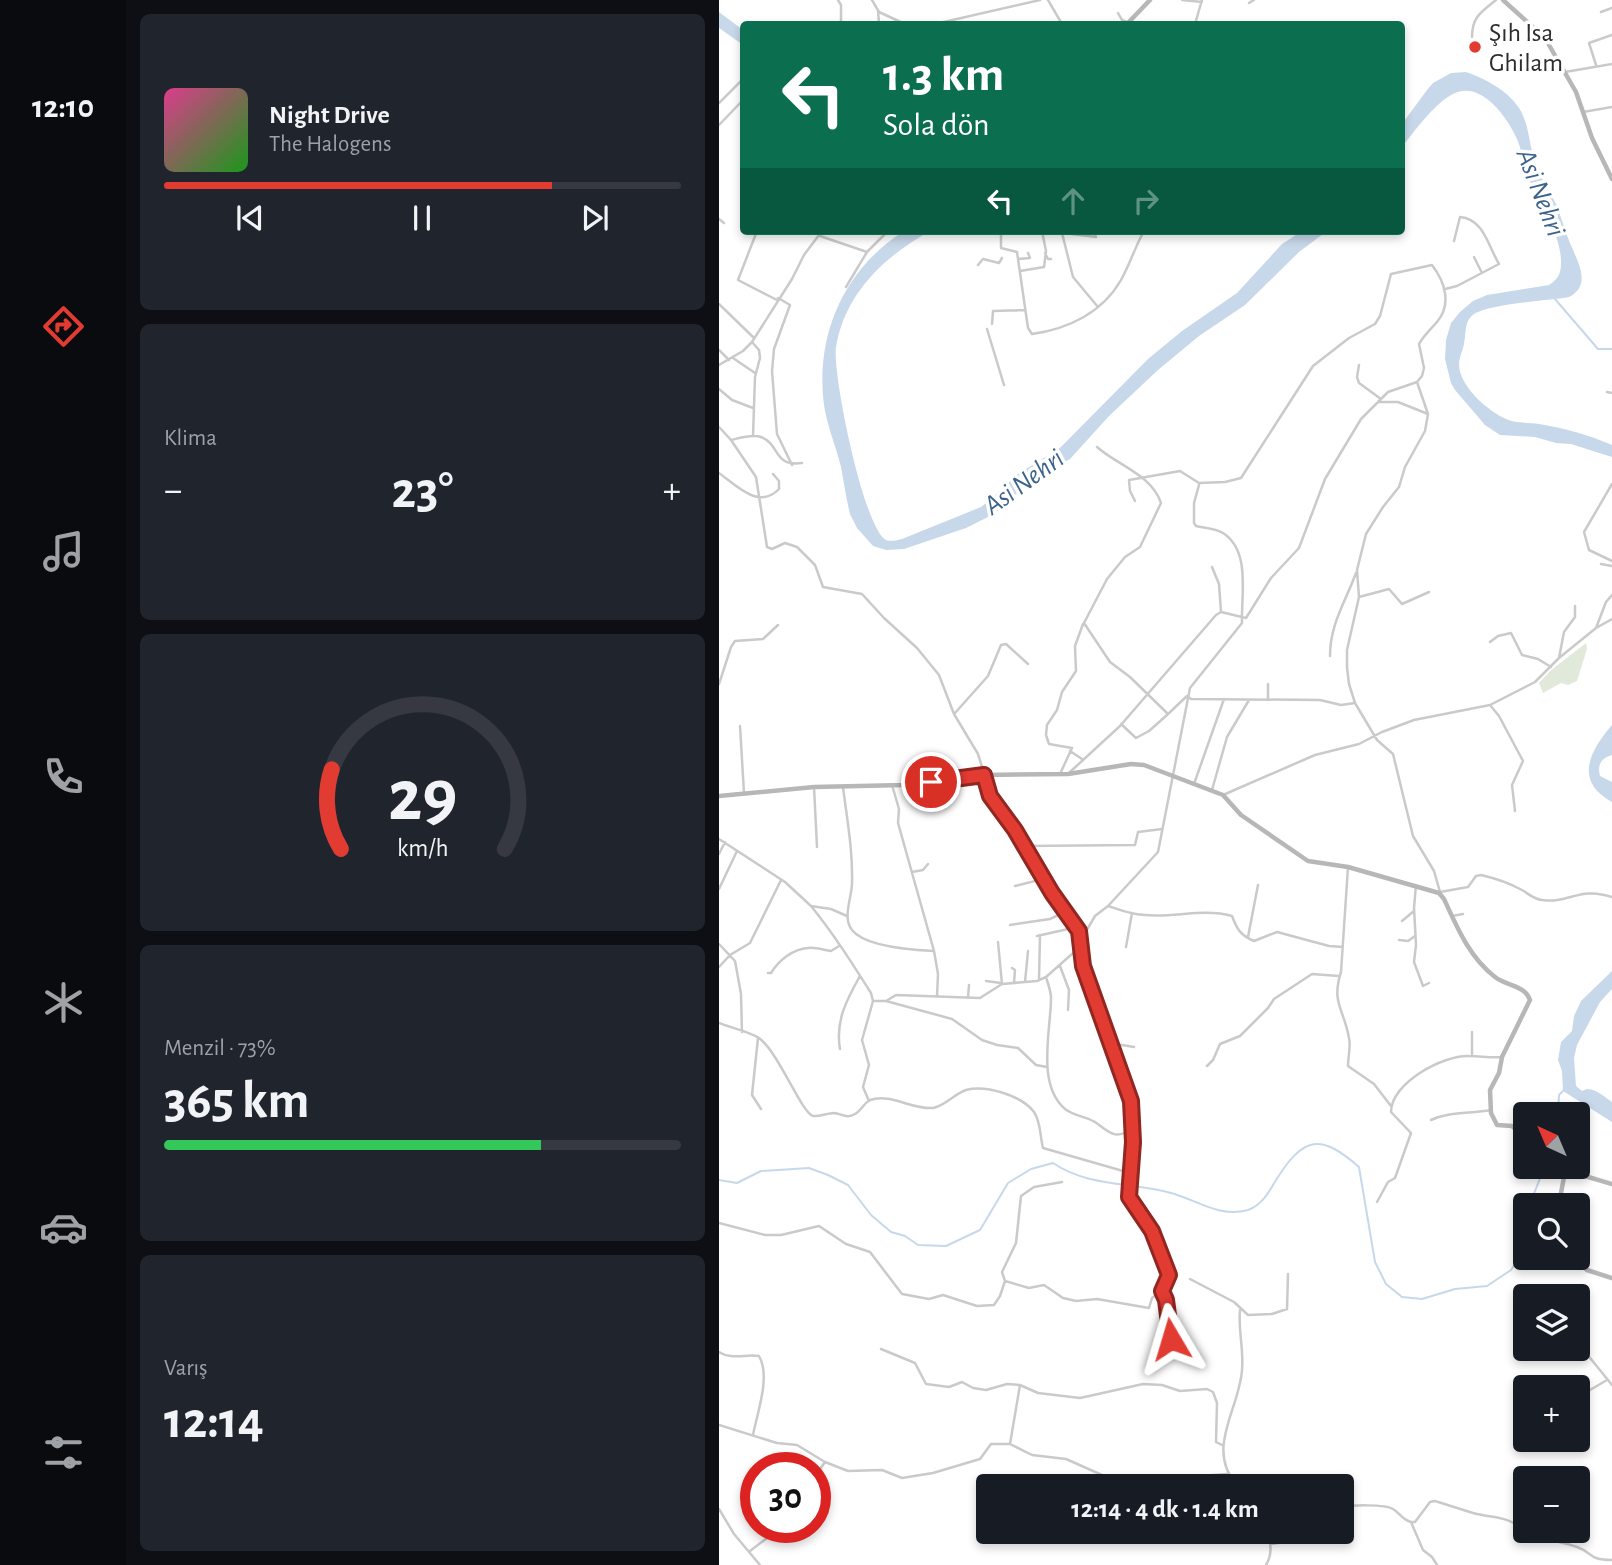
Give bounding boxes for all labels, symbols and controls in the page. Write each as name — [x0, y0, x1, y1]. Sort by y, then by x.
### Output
place label: Şıh Isa Ghilam — [1489, 20, 1563, 76]
marker: Şıh Isa Ghilam — [1467, 39, 1483, 55]
icon: left — [768, 49, 859, 140]
text: 1.3 km — [883, 51, 1004, 100]
text: 12:10 — [32, 91, 94, 123]
text: Night Drive — [269, 102, 390, 128]
text: Sola dön — [883, 109, 990, 141]
text: The Halogens — [269, 133, 391, 156]
water label: Asi Nehri — [1510, 144, 1570, 240]
icon: left — [981, 182, 1019, 220]
icon: ahead — [1054, 182, 1092, 220]
icon: right — [1127, 182, 1165, 220]
icon: previous — [231, 199, 269, 237]
icon: pause — [403, 199, 441, 237]
icon: next — [576, 199, 614, 237]
icon: directions — [39, 302, 88, 351]
text: Klima — [164, 427, 217, 450]
water label: Asi Nehri — [978, 445, 1069, 521]
text: 23° — [391, 465, 454, 517]
text: − — [164, 472, 182, 510]
text: + — [663, 472, 681, 510]
icon: music — [39, 527, 88, 576]
icon: phone — [39, 752, 88, 801]
pin — [901, 752, 961, 812]
text: 29 — [388, 761, 457, 834]
icon: arrive — [912, 763, 950, 801]
text: km/h — [397, 835, 448, 860]
icon: climate — [39, 978, 88, 1027]
text: Menzil · 73% — [164, 1037, 276, 1060]
text: 365 km — [164, 1075, 310, 1127]
north arrow — [1513, 1102, 1591, 1180]
map controls — [1513, 1102, 1590, 1543]
button: search — [1513, 1193, 1590, 1270]
icon: car — [39, 1203, 88, 1252]
button: layers — [1513, 1284, 1590, 1361]
position arrow — [1134, 1302, 1208, 1376]
text: Varış — [164, 1357, 208, 1380]
button: + — [1513, 1375, 1590, 1452]
text: 12:14 — [164, 1395, 264, 1447]
icon: filters — [39, 1428, 88, 1477]
speed limit sign: 30 — [740, 1452, 831, 1543]
button: − — [1513, 1466, 1590, 1543]
text: 12:14 · 4 dk · 1.4 km — [1071, 1496, 1259, 1522]

